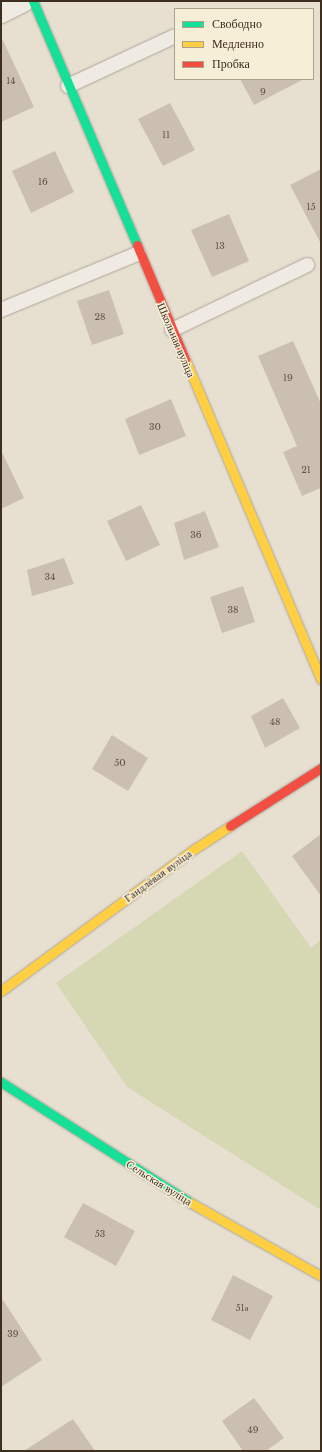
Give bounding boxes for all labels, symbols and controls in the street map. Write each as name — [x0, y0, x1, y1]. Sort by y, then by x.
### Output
legend — [174, 8, 314, 80]
text: Свободно — [212, 16, 262, 31]
text: Медленно — [212, 36, 264, 51]
text: Пробка — [212, 56, 250, 71]
house number: 14 — [6, 76, 16, 86]
house number: 9 — [260, 87, 266, 97]
house number: 11 — [162, 130, 170, 140]
house number: 16 — [38, 177, 48, 187]
house number: 15 — [306, 202, 316, 212]
house number: 13 — [215, 241, 225, 251]
street label: Школьная вуліца — [154, 301, 198, 379]
house number: 28 — [95, 312, 105, 322]
house number: 19 — [283, 373, 293, 383]
house number: 30 — [149, 422, 161, 432]
house number: 21 — [301, 465, 311, 475]
house number: 36 — [190, 530, 202, 540]
house number: 34 — [45, 572, 55, 582]
house number: 38 — [228, 605, 238, 615]
house number: 48 — [270, 717, 280, 727]
house number: 50 — [114, 758, 126, 768]
street label: Гандлёвая вуліца — [122, 847, 194, 905]
street label: Сельская вуліца — [124, 1157, 194, 1209]
house number: 53 — [95, 1229, 105, 1239]
house number: 51а — [235, 1303, 249, 1313]
house number: 39 — [7, 1329, 19, 1339]
house number: 49 — [247, 1425, 259, 1435]

